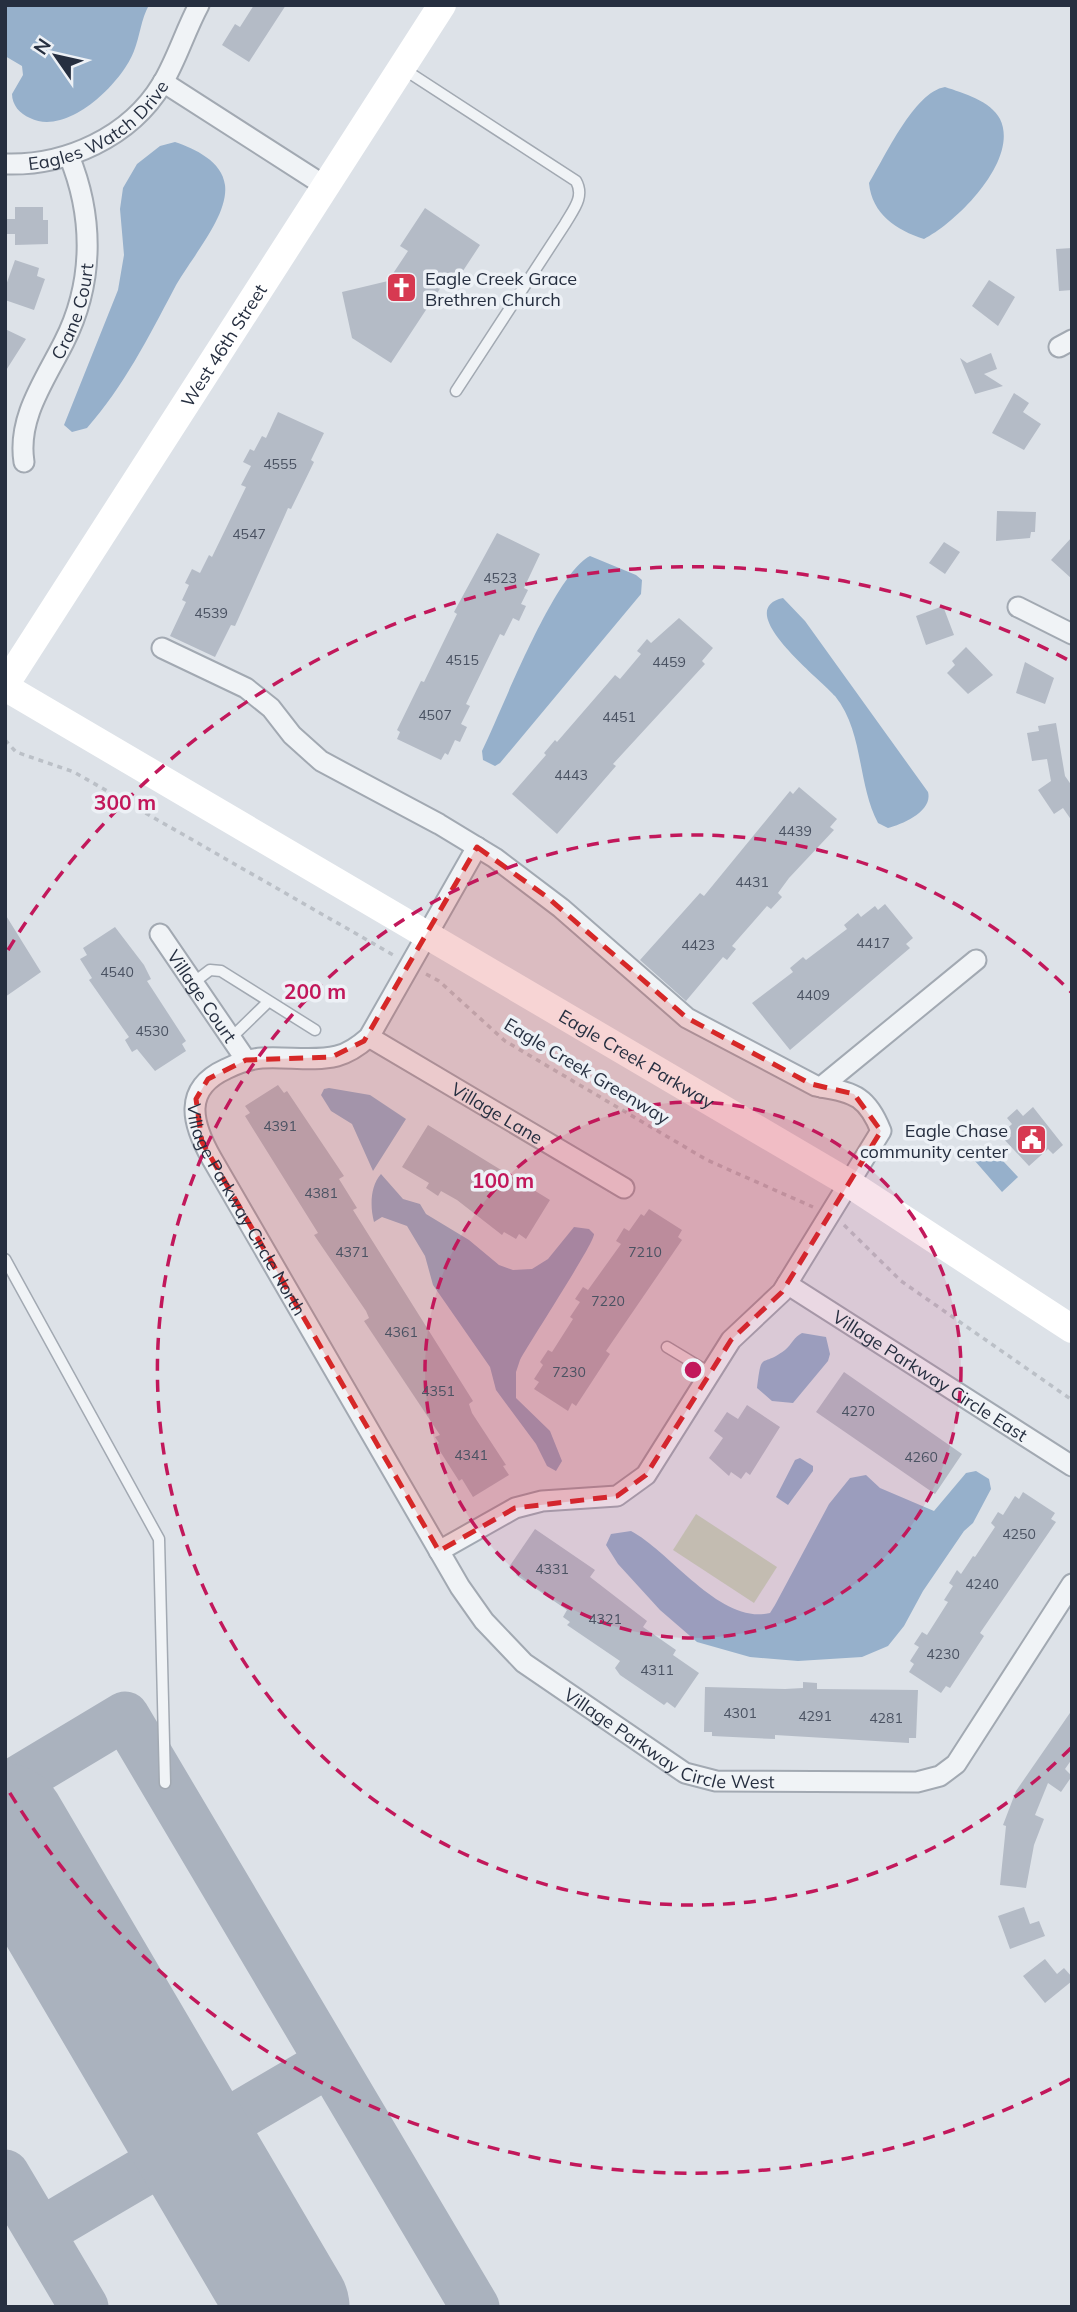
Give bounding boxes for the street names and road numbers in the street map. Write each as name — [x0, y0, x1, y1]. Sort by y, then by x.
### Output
street label: Eagles Watch Drive — [27, 76, 173, 175]
street label: Crane Court — [46, 262, 98, 363]
street label: West 46th Street — [175, 279, 271, 411]
street label: Village Court — [163, 945, 242, 1047]
street label: Eagle Creek Parkway — [555, 1004, 719, 1113]
street label: Eagle Creek Greenway — [500, 1013, 674, 1130]
street label: Village Lane — [447, 1077, 547, 1149]
street label: Village Parkway Circle North — [183, 1103, 312, 1319]
street label: Village Parkway Circle East — [828, 1305, 1032, 1446]
street label: Village Parkway Circle West — [560, 1682, 775, 1793]

